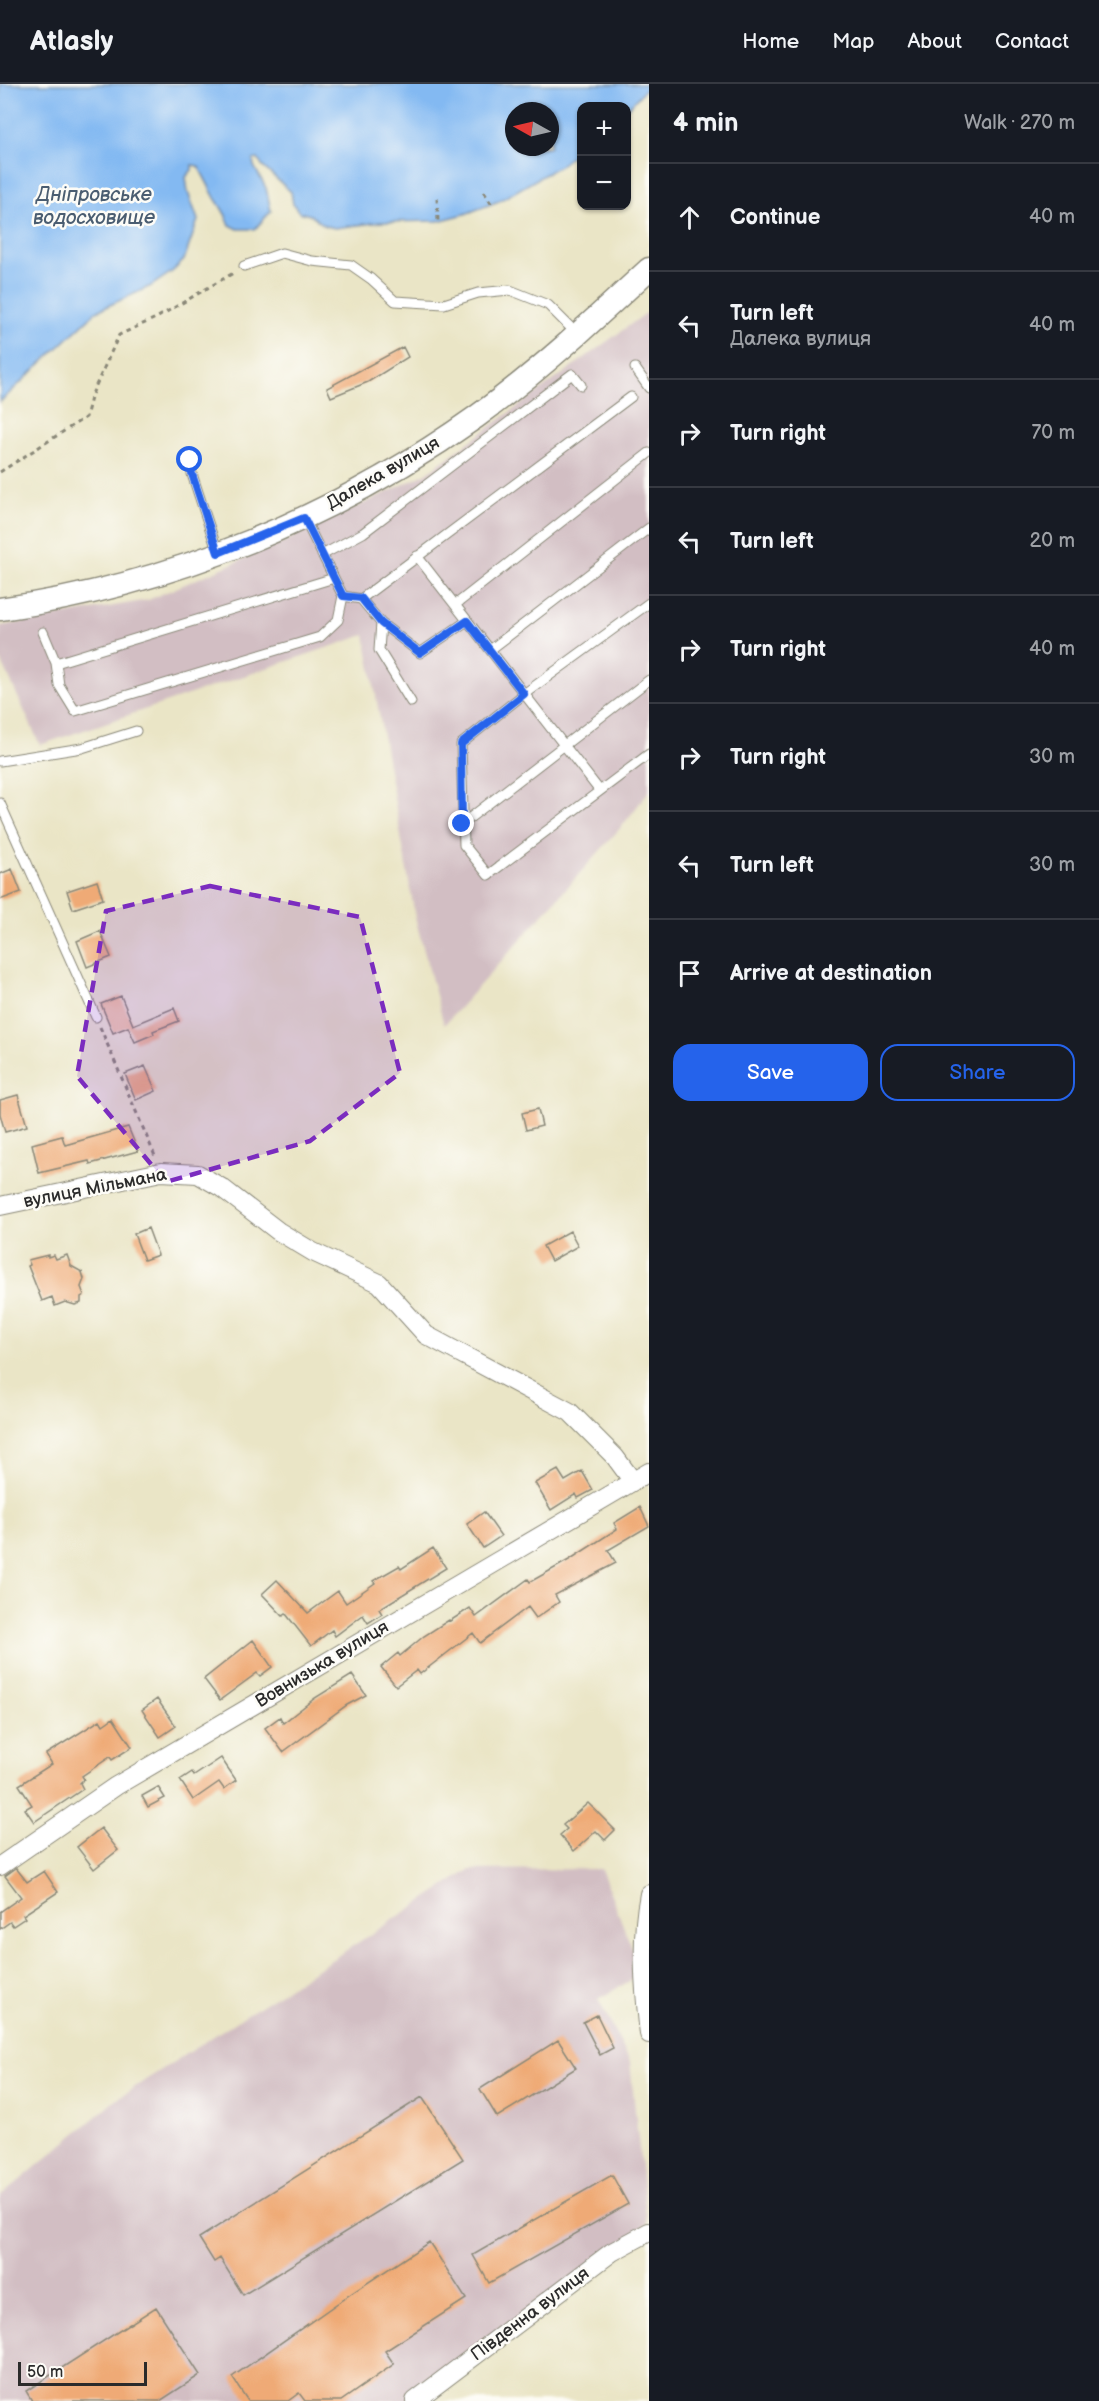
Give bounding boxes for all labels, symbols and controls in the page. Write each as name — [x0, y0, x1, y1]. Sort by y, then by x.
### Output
text: Atlasly — [30, 25, 113, 58]
text: Home — [742, 29, 799, 54]
text: Map — [832, 29, 874, 54]
text: About — [907, 29, 962, 54]
text: Contact — [995, 29, 1069, 54]
north arrow — [505, 102, 559, 156]
map controls — [577, 102, 631, 210]
button: + — [577, 102, 631, 156]
text: 4 min — [673, 108, 738, 139]
text: Walk · 270 m — [964, 111, 1075, 135]
button: − — [577, 156, 631, 210]
water label: Дніпровське водосховище — [33, 183, 155, 230]
icon: ahead — [673, 201, 706, 234]
text: Continue — [730, 204, 820, 231]
text: 40 m — [1029, 205, 1075, 229]
text: Turn left — [730, 300, 814, 327]
icon: left — [673, 309, 706, 342]
text: 40 m — [1029, 313, 1075, 337]
text: Далека вулиця — [730, 327, 871, 351]
icon: right — [673, 417, 706, 450]
text: Turn right — [730, 420, 826, 447]
text: 70 m — [1031, 421, 1075, 445]
street label: Далека вулиця — [323, 432, 443, 514]
route start — [176, 446, 202, 472]
icon: left — [673, 525, 706, 558]
text: Turn left — [730, 528, 814, 555]
text: 20 m — [1030, 529, 1075, 553]
icon: right — [673, 633, 706, 666]
text: Turn right — [730, 636, 826, 663]
text: 40 m — [1029, 637, 1075, 661]
icon: right — [673, 741, 706, 774]
text: Turn right — [730, 744, 826, 771]
text: 30 m — [1029, 745, 1075, 769]
route end — [448, 810, 474, 836]
icon: left — [673, 849, 706, 882]
text: Turn left — [730, 852, 814, 879]
text: 30 m — [1029, 853, 1075, 877]
icon: arrive — [673, 957, 706, 990]
text: Arrive at destination — [730, 960, 932, 987]
button: Save — [673, 1044, 868, 1101]
button: Share — [880, 1044, 1075, 1101]
street label: вулиця Мільмана — [22, 1164, 169, 1212]
street label: Вовнизька вулиця — [252, 1616, 392, 1712]
street label: Південна вулиця — [467, 2263, 593, 2365]
scale bar — [18, 2359, 147, 2386]
text: 50 m — [27, 2363, 63, 2382]

